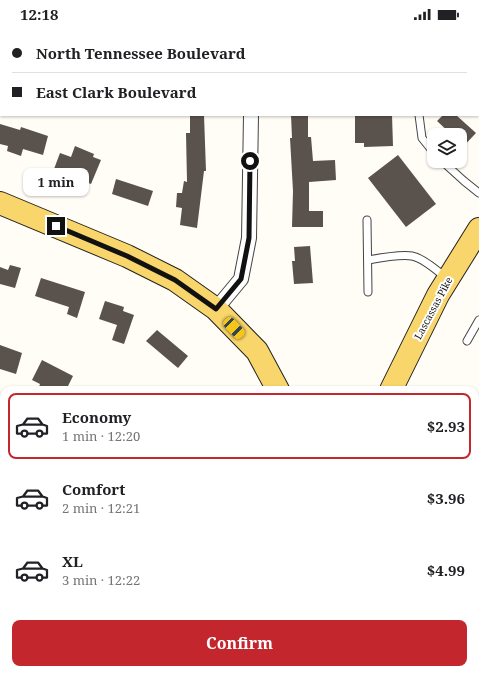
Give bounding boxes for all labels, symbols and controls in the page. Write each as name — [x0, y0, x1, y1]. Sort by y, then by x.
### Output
text: 12:18 — [20, 4, 58, 24]
text: North Tennessee Boulevard — [36, 43, 246, 63]
text: East Clark Boulevard — [36, 82, 196, 102]
map controls — [427, 128, 467, 168]
button: layers — [427, 128, 467, 168]
route start — [241, 152, 259, 170]
callout: 1 min — [23, 168, 89, 196]
text: 1 min — [38, 173, 74, 191]
route end — [47, 217, 65, 235]
street label: Lascassas Pike — [411, 274, 455, 342]
car — [221, 315, 247, 341]
text: Economy — [62, 407, 131, 427]
icon: car — [14, 408, 50, 444]
text: $2.93 — [427, 416, 465, 436]
text: 1 min · 12:20 — [62, 427, 140, 445]
text: Comfort — [62, 479, 125, 499]
icon: car — [14, 480, 50, 516]
text: $3.96 — [427, 488, 465, 508]
text: 2 min · 12:21 — [62, 499, 140, 517]
text: XL — [62, 551, 83, 571]
icon: car — [14, 552, 50, 588]
text: $4.99 — [427, 560, 465, 580]
text: 3 min · 12:22 — [62, 571, 140, 589]
button: Confirm — [12, 620, 467, 666]

